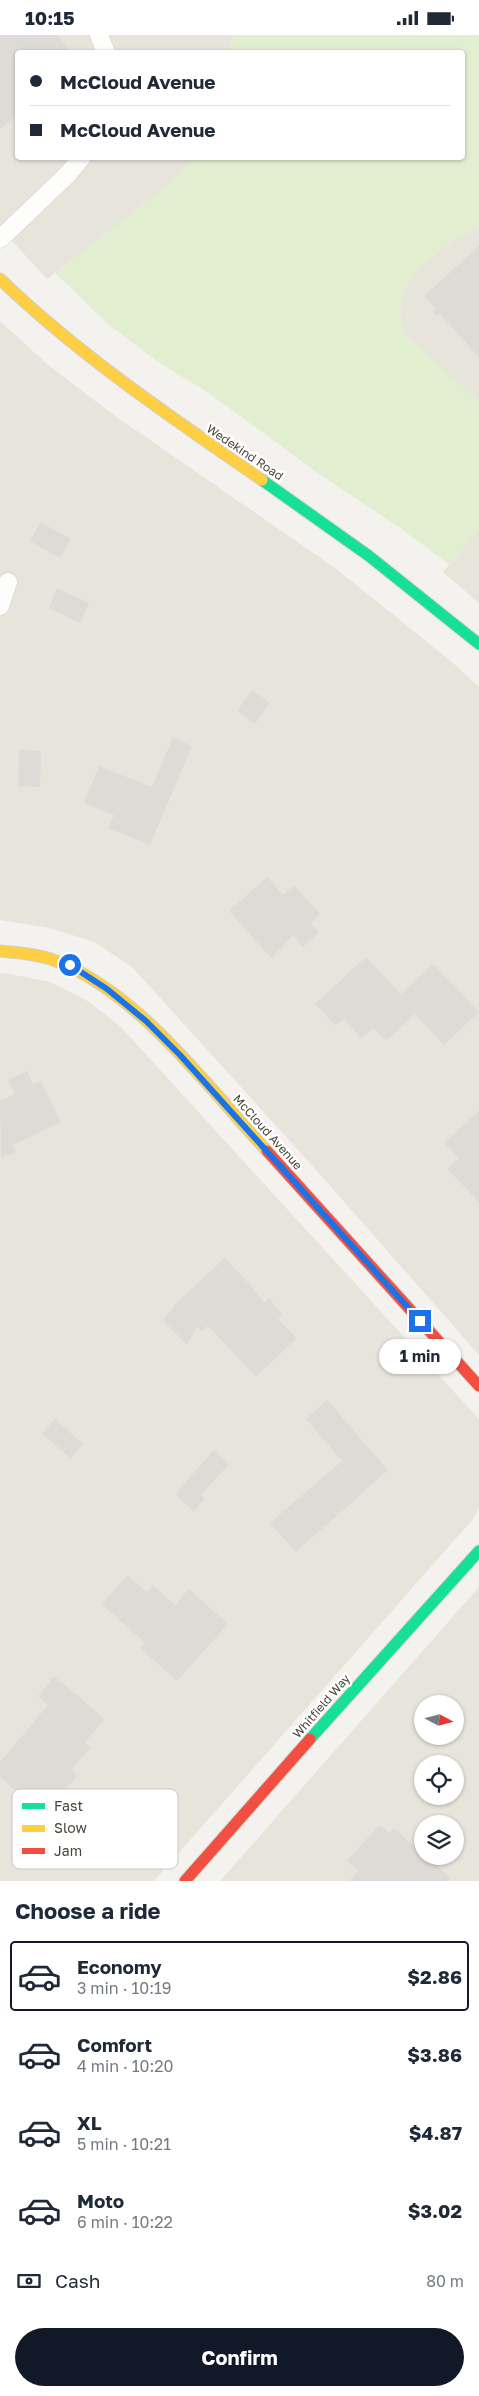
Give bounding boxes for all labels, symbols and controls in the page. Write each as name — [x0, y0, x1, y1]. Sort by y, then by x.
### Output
text: 10:15 — [25, 6, 75, 29]
text: McCloud Avenue — [60, 70, 215, 93]
text: McCloud Avenue — [60, 118, 215, 141]
street label: Wedekind Road — [204, 421, 286, 483]
route start — [59, 954, 81, 976]
street label: McCloud Avenue — [230, 1091, 306, 1173]
route end — [409, 1310, 431, 1332]
callout: 1 min — [379, 1339, 461, 1373]
text: 1 min — [400, 1346, 440, 1366]
street label: Whitfield Way — [289, 1671, 353, 1741]
north arrow — [414, 1695, 464, 1745]
map controls — [414, 1695, 464, 1865]
button: locate — [414, 1755, 464, 1805]
legend — [12, 1789, 178, 1869]
text: Fast — [54, 1797, 83, 1814]
button: layers — [414, 1815, 464, 1865]
text: Slow — [54, 1819, 87, 1836]
text: Jam — [54, 1842, 82, 1859]
text: Choose a ride — [15, 1897, 161, 1924]
icon: car — [17, 1954, 62, 1999]
text: Economy — [77, 1955, 162, 1978]
text: $2.86 — [407, 1965, 462, 1988]
text: 3 min · 10:19 — [77, 1978, 171, 1998]
icon: car — [17, 2032, 62, 2077]
text: Comfort — [77, 2033, 152, 2056]
text: $3.86 — [407, 2043, 462, 2066]
text: 4 min · 10:20 — [77, 2056, 174, 2076]
icon: car — [17, 2110, 62, 2155]
text: XL — [77, 2111, 102, 2134]
text: $4.87 — [409, 2121, 462, 2144]
text: 5 min · 10:21 — [77, 2134, 171, 2154]
icon: car — [17, 2188, 62, 2233]
text: Moto — [77, 2189, 124, 2212]
text: $3.02 — [408, 2199, 462, 2222]
text: 6 min · 10:22 — [77, 2212, 173, 2232]
icon: cash — [15, 2267, 43, 2295]
text: Cash — [55, 2269, 100, 2292]
text: 80 m — [426, 2271, 464, 2291]
button: Confirm — [15, 2328, 464, 2386]

